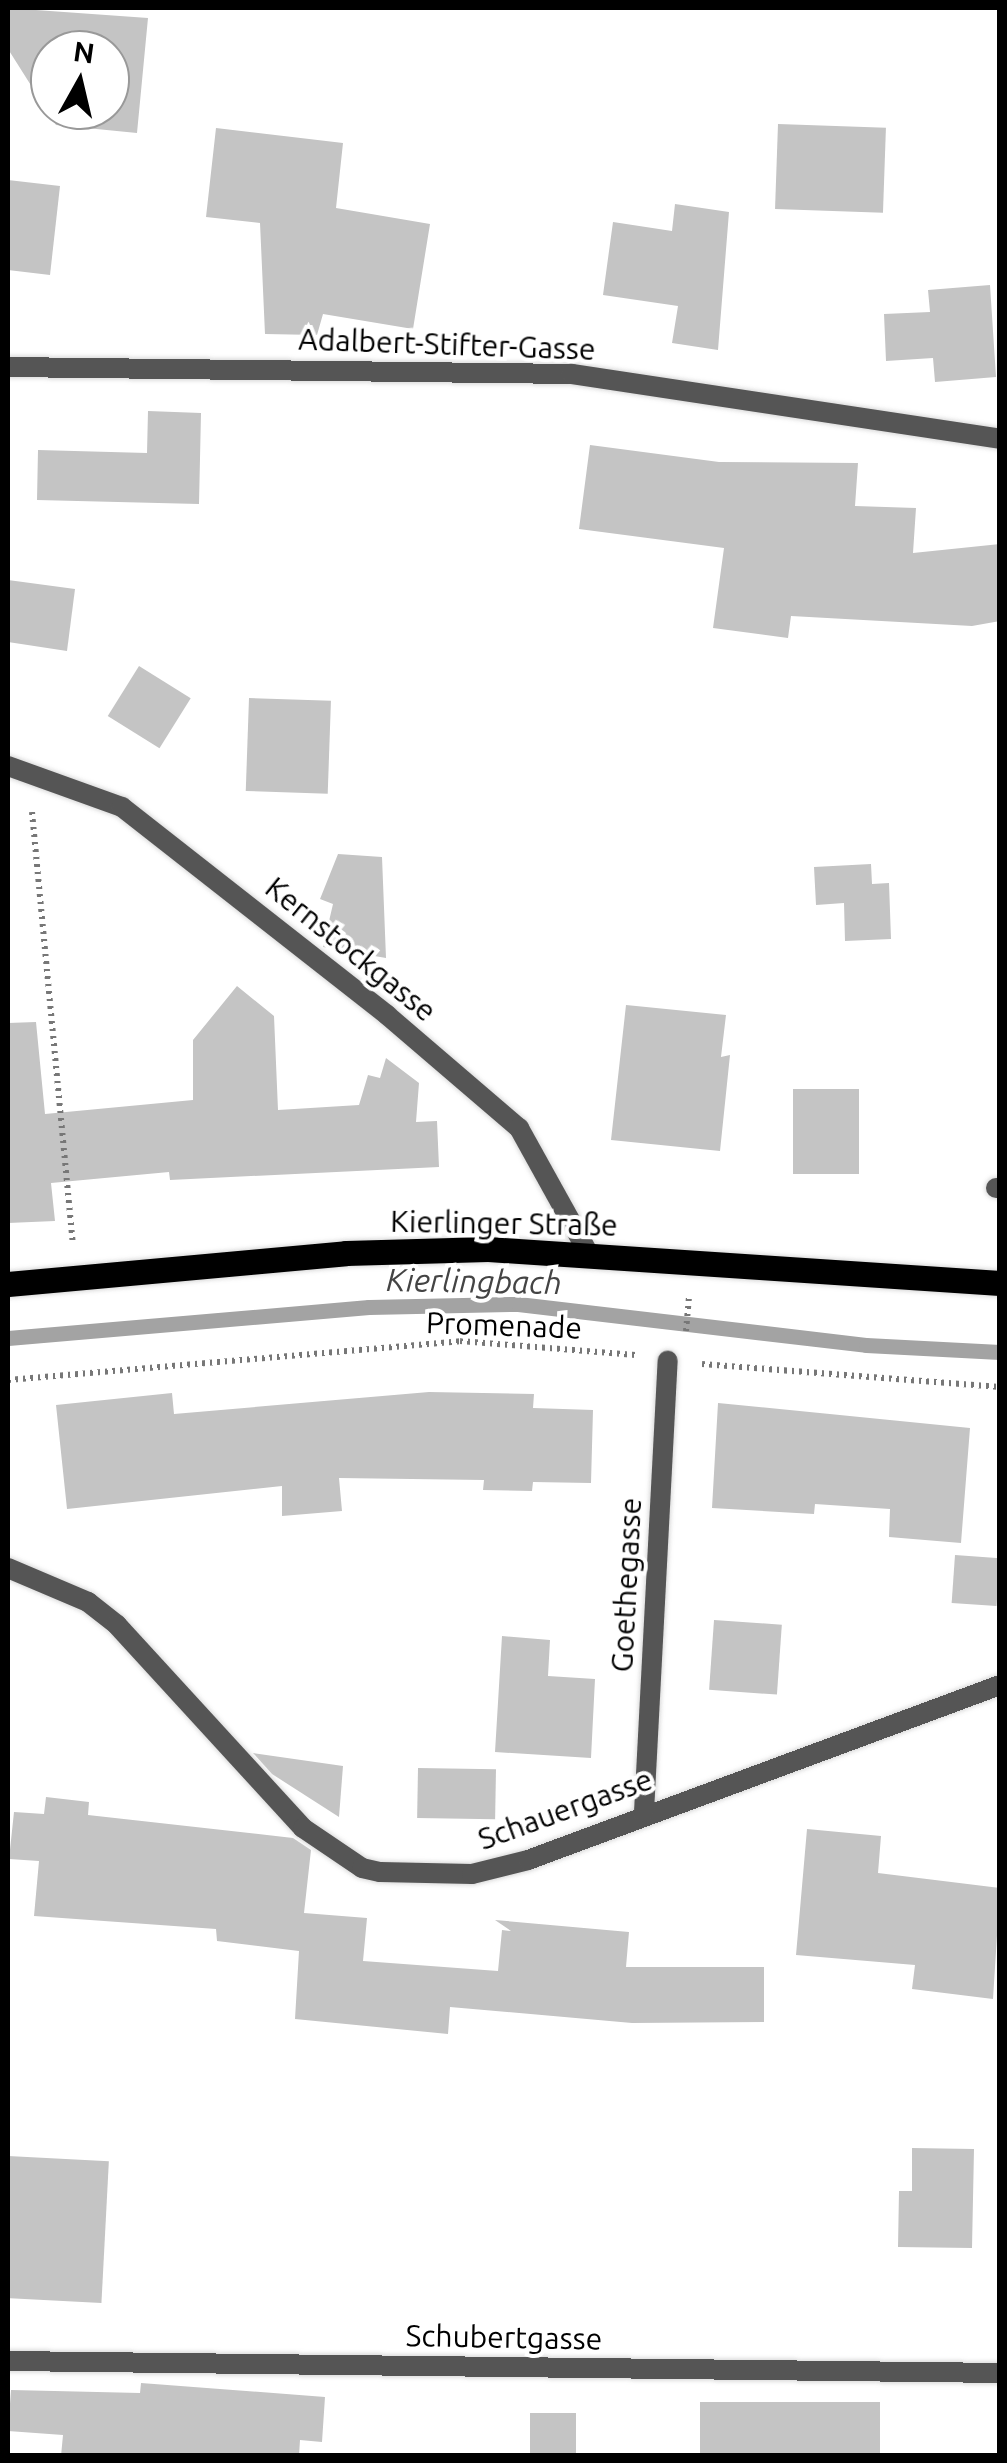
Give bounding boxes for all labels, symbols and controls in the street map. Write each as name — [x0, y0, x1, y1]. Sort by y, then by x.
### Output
north arrow — [30, 30, 130, 130]
text: N — [71, 35, 96, 69]
street label: Adalbert-Stifter-Gasse — [298, 321, 596, 367]
street label: Kernstockgasse — [258, 869, 444, 1029]
street label: Kierlinger Straße — [390, 1203, 618, 1243]
water label: Kierlingbach — [386, 1260, 562, 1302]
street label: Promenade — [425, 1304, 583, 1346]
street label: Goethegasse — [603, 1497, 649, 1673]
street label: Schauergasse — [473, 1761, 657, 1857]
street label: Schubertgasse — [405, 2317, 603, 2357]

